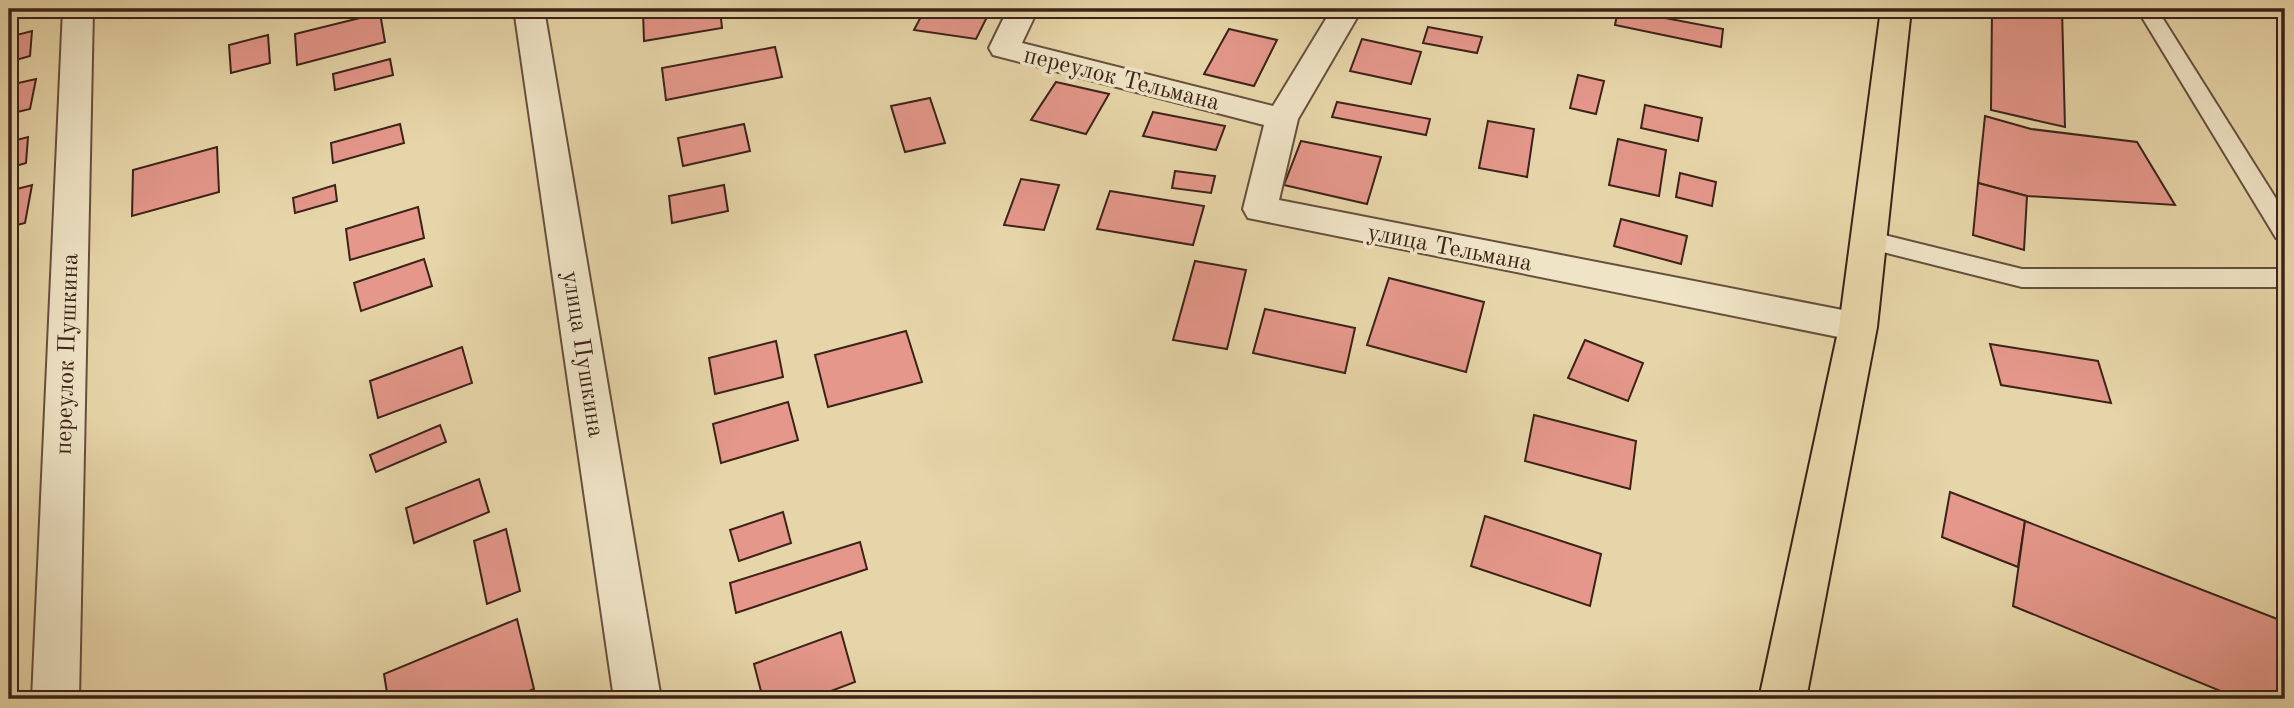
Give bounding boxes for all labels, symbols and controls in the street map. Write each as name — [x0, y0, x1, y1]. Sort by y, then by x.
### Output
street label: переулок Тельмана — [1021, 44, 1222, 116]
street label: улица Тельмана — [1365, 221, 1534, 277]
street label: переулок Пушкина — [52, 253, 84, 455]
street label: улица Пушкина — [557, 269, 607, 439]

